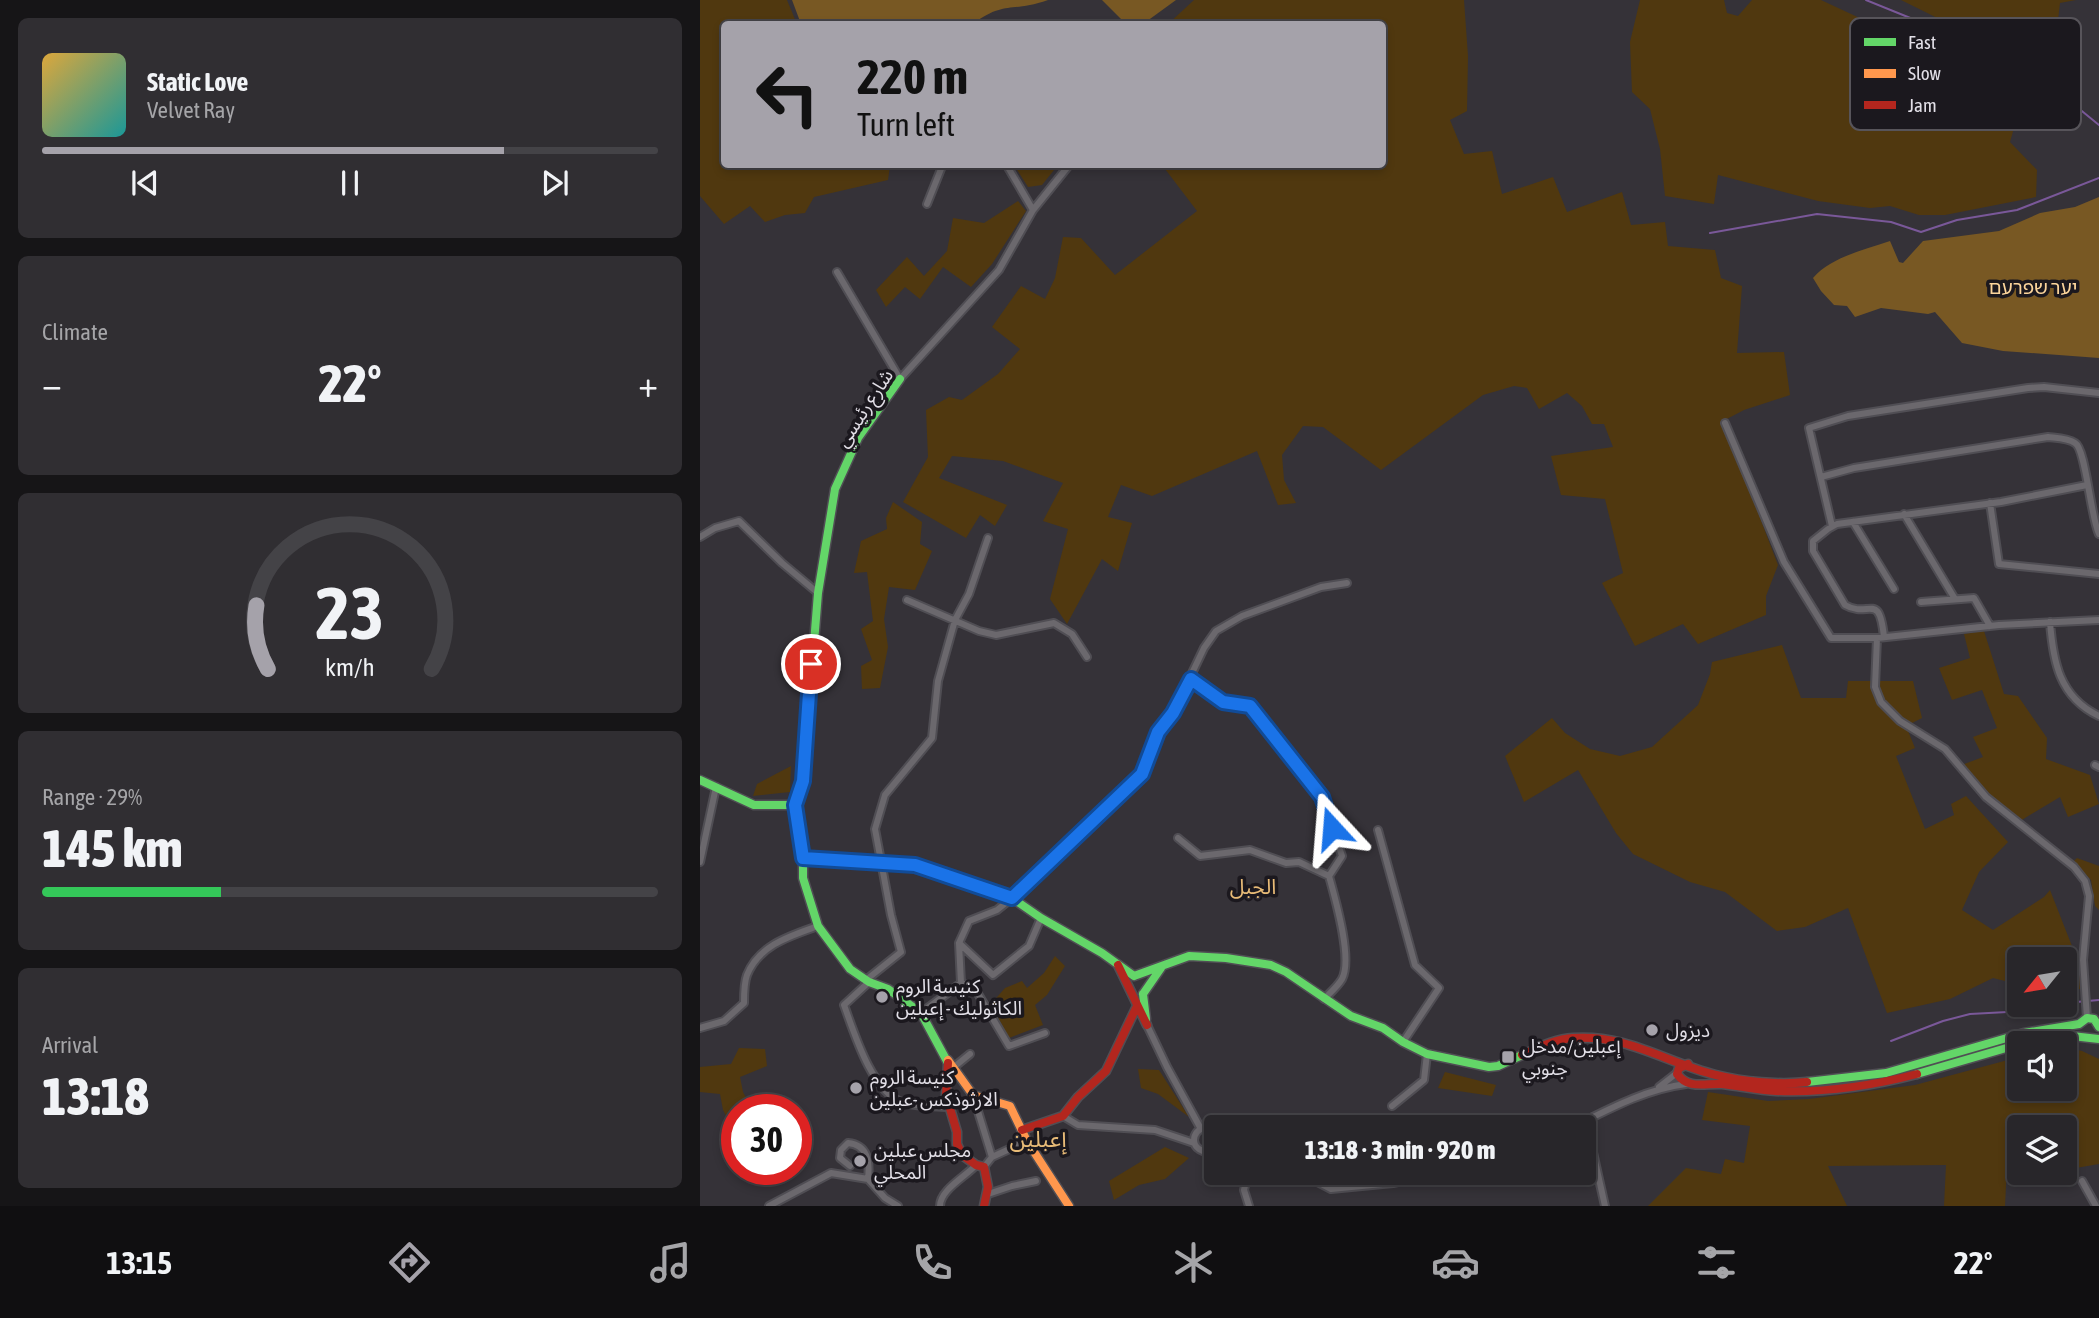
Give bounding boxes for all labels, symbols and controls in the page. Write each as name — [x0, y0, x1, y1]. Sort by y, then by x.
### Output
legend — [1850, 18, 2081, 130]
text: Fast — [1908, 31, 1936, 53]
text: 220 m — [857, 48, 968, 104]
icon: left — [742, 49, 833, 140]
text: Slow — [1908, 62, 1942, 84]
text: Static Love — [147, 67, 248, 97]
text: Jam — [1908, 94, 1937, 116]
text: Velvet Ray — [147, 97, 235, 123]
text: Turn left — [857, 106, 955, 143]
icon: previous — [126, 164, 164, 202]
icon: pause — [331, 164, 369, 202]
icon: next — [536, 164, 574, 202]
park label: יער שפרעם — [1989, 276, 2077, 298]
text: Climate — [42, 319, 108, 345]
text: 22° — [318, 353, 382, 413]
text: − — [42, 362, 62, 405]
text: + — [638, 362, 658, 405]
street label: شارع رئيسي — [831, 365, 901, 453]
text: 23 — [316, 571, 384, 654]
pin — [781, 634, 841, 694]
icon: arrive — [792, 645, 830, 683]
text: km/h — [325, 653, 375, 681]
text: Range · 29% — [42, 784, 142, 810]
position arrow — [1295, 791, 1369, 865]
text: 145 km — [42, 818, 183, 878]
district label: الجبل — [1230, 874, 1276, 899]
north arrow — [2007, 947, 2077, 1017]
map controls — [2007, 947, 2077, 1185]
place label: كنيسة الروم الكاثوليك - إعبلين — [896, 975, 1022, 1021]
marker: كنيسة الروم الكاثوليك - إعبلين — [874, 989, 890, 1005]
place label: ديزول — [1666, 1019, 1710, 1042]
marker: ديزول — [1644, 1022, 1660, 1038]
button: sound — [2007, 1031, 2077, 1101]
text: Arrival — [42, 1032, 98, 1058]
place label: إعبلين/مدخل جنوبي — [1522, 1035, 1622, 1083]
marker: إعبلين/مدخل جنوبي — [1500, 1049, 1516, 1065]
text: 13:18 — [42, 1066, 149, 1126]
place label: كنيسة الروم الارثوذكس -عبلين — [870, 1066, 998, 1111]
marker: كنيسة الروم الارثوذكس -عبلين — [848, 1080, 864, 1096]
speed limit sign: 30 — [721, 1094, 812, 1185]
button: layers — [2007, 1115, 2077, 1185]
district label: إعبلين — [1009, 1126, 1068, 1155]
text: 13:18 · 3 min · 920 m — [1305, 1135, 1495, 1165]
place label: مجلس عبلين المحلي — [874, 1139, 971, 1187]
marker: مجلس عبلين المحلي — [852, 1153, 868, 1169]
icon: directions — [385, 1238, 434, 1287]
icon: music — [646, 1238, 695, 1287]
icon: phone — [908, 1238, 957, 1287]
icon: climate — [1169, 1238, 1218, 1287]
icon: car — [1431, 1238, 1480, 1287]
icon: filters — [1692, 1238, 1741, 1287]
text: 13:15 — [106, 1244, 172, 1281]
text: 22° — [1954, 1244, 1993, 1281]

